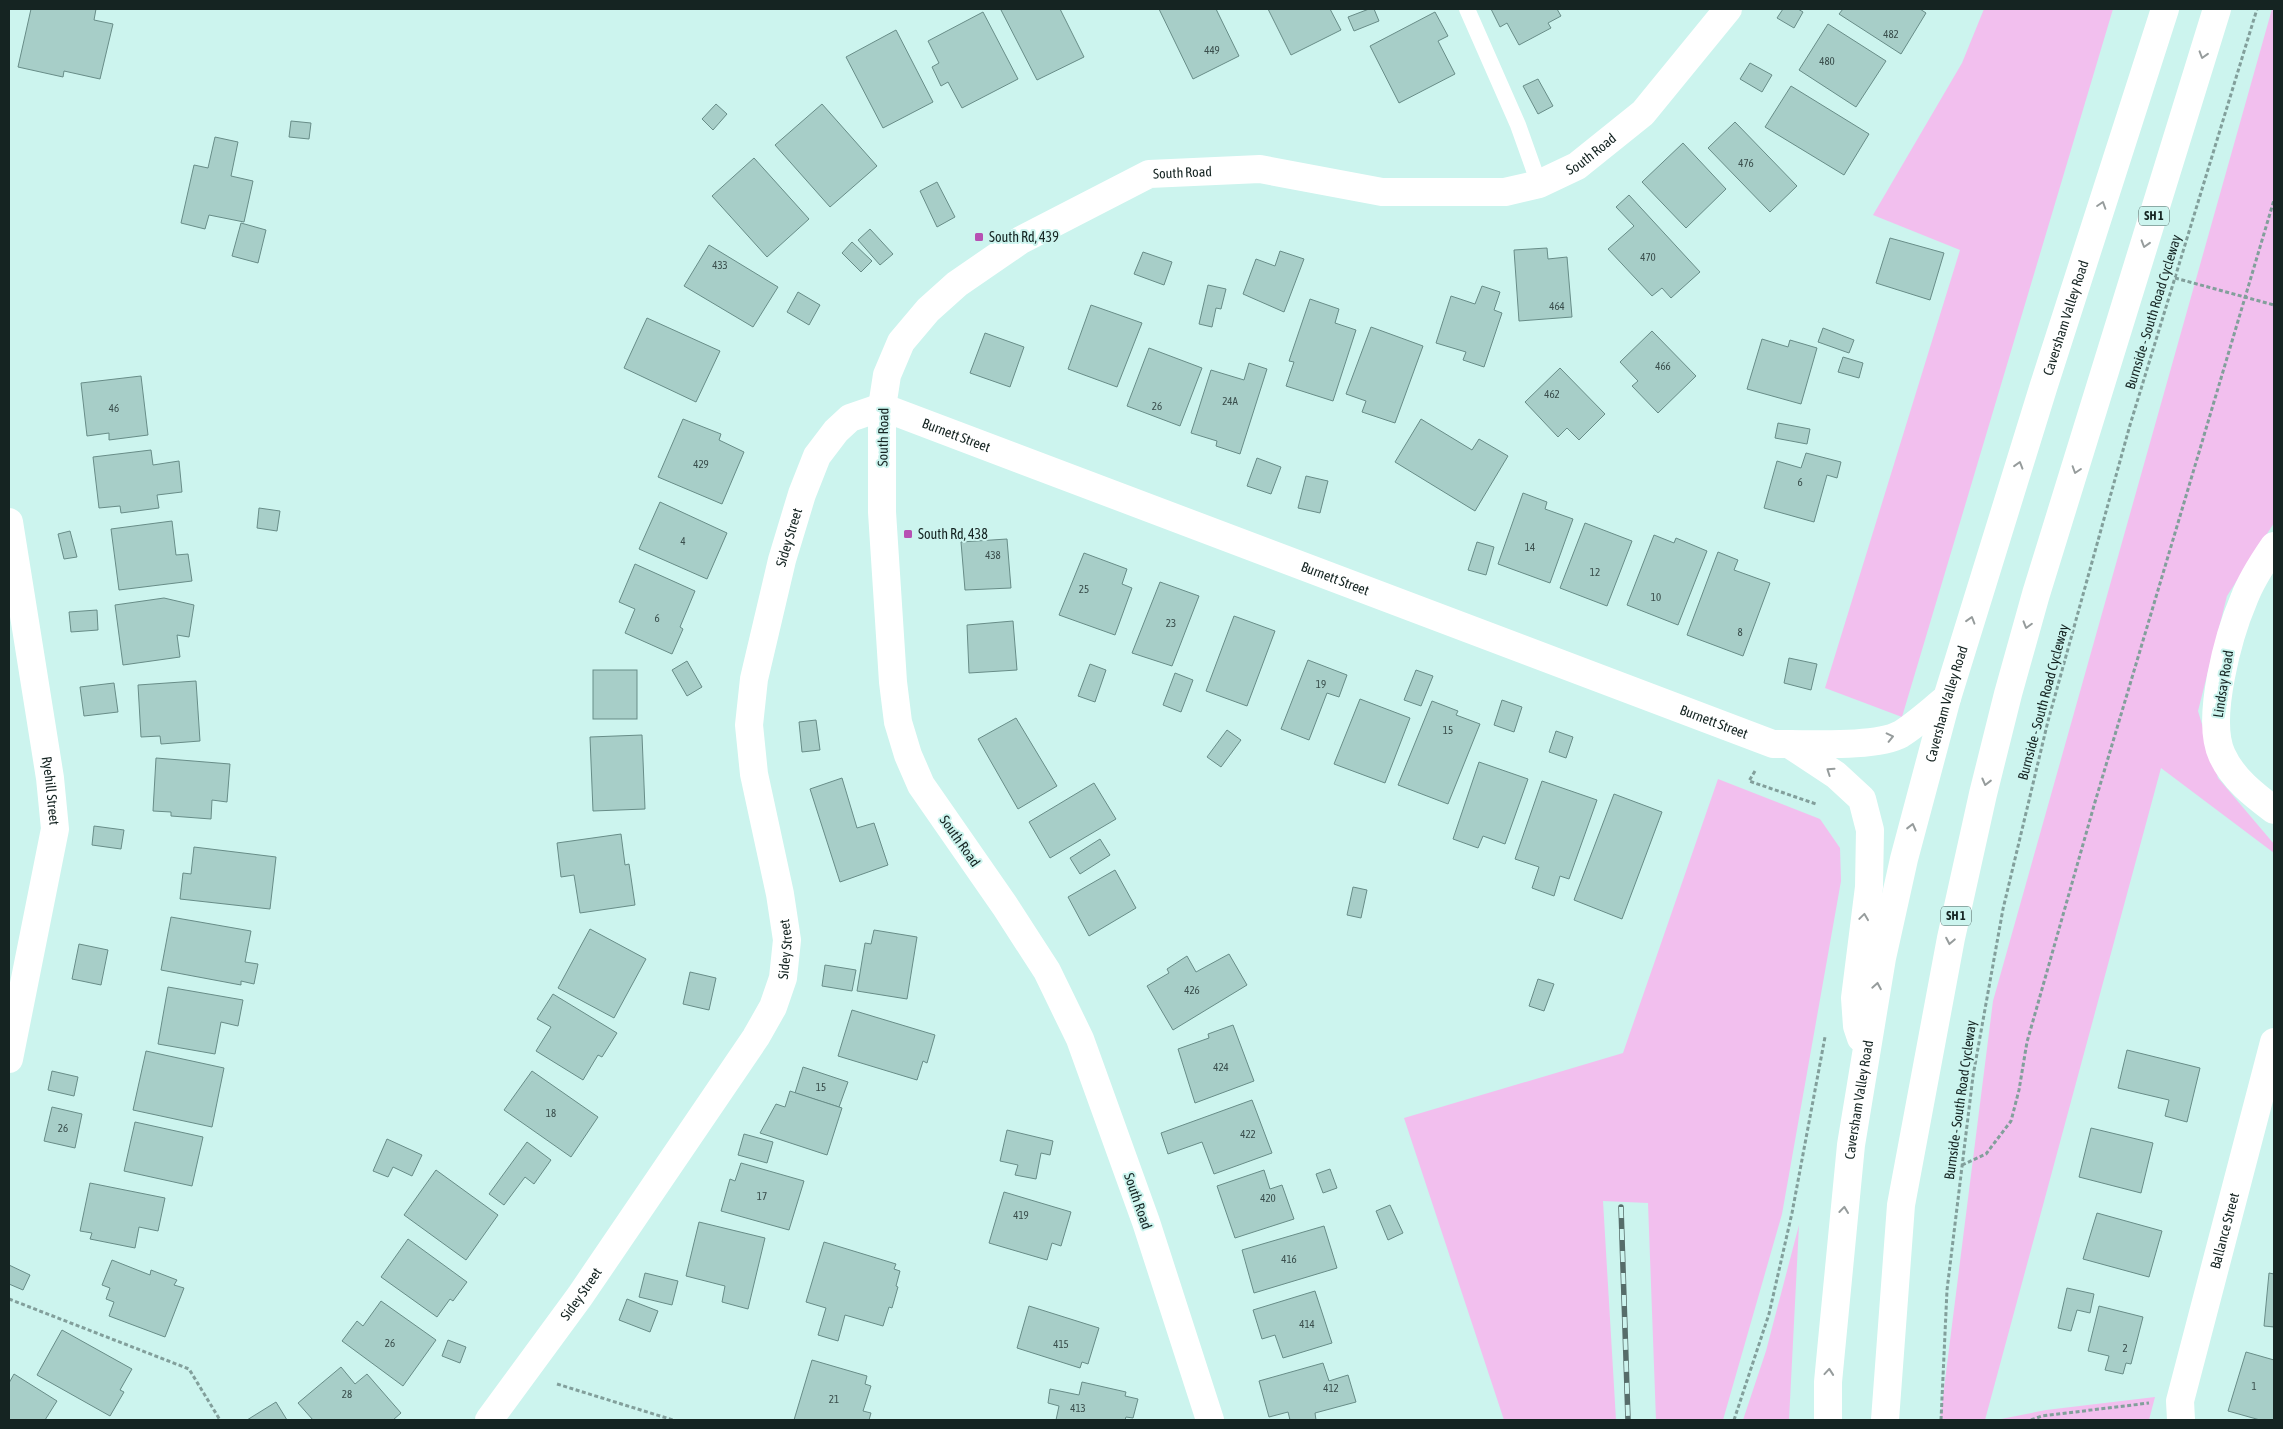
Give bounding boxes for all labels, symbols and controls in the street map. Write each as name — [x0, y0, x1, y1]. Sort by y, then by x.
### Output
house number: 482 — [1883, 28, 1899, 40]
house number: 449 — [1204, 44, 1220, 56]
one-way arrow — [2199, 51, 2209, 59]
house number: 480 — [1819, 55, 1835, 67]
street label: South Road — [1564, 130, 1619, 178]
house number: 476 — [1738, 157, 1754, 169]
street label: South Road — [1153, 163, 1212, 182]
one-way arrow — [2096, 202, 2106, 210]
road number: SH 1 — [2139, 207, 2169, 226]
place label: South Rd, 439 — [989, 229, 1059, 245]
marker: South Rd, 439 — [973, 231, 985, 243]
street label: Burnside - South Road Cycleway — [2122, 233, 2184, 391]
one-way arrow — [2141, 240, 2151, 248]
house number: 470 — [1640, 251, 1656, 263]
street label: Caversham Valley Road — [2040, 258, 2092, 377]
house number: 433 — [712, 259, 728, 271]
house number: 464 — [1549, 300, 1565, 312]
house number: 466 — [1655, 360, 1671, 372]
house number: 462 — [1544, 388, 1560, 400]
house number: 24A — [1222, 395, 1238, 407]
house number: 26 — [1152, 400, 1162, 412]
house number: 46 — [109, 402, 119, 414]
street label: South Road — [874, 408, 892, 466]
street label: Burnett Street — [920, 415, 993, 455]
house number: 429 — [693, 458, 709, 470]
one-way arrow — [2013, 462, 2023, 470]
one-way arrow — [2072, 466, 2082, 474]
house number: 6 — [1797, 476, 1803, 488]
street label: Sidey Street — [773, 506, 805, 568]
place label: South Rd, 438 — [918, 526, 988, 542]
marker: South Rd, 438 — [902, 528, 914, 540]
house number: 4 — [680, 535, 686, 547]
house number: 14 — [1525, 541, 1535, 553]
house number: 438 — [985, 549, 1001, 561]
street label: Burnett Street — [1299, 558, 1371, 599]
house number: 12 — [1590, 566, 1600, 578]
house number: 25 — [1079, 583, 1089, 595]
house number: 10 — [1651, 591, 1661, 603]
house number: 6 — [654, 612, 660, 624]
house number: 23 — [1166, 617, 1176, 629]
one-way arrow — [1965, 617, 1975, 625]
one-way arrow — [2023, 621, 2033, 629]
street label: Burnside - South Road Cycleway — [2014, 622, 2072, 782]
house number: 8 — [1737, 626, 1743, 638]
street label: Caversham Valley Road — [1922, 644, 1971, 764]
street label: Lindsay Road — [2210, 649, 2236, 719]
house number: 19 — [1316, 678, 1326, 690]
street label: Burnett Street — [1678, 702, 1750, 742]
house number: 15 — [1443, 724, 1453, 736]
one-way arrow — [1885, 732, 1894, 743]
street label: Ryehill Street — [39, 755, 63, 826]
one-way arrow — [1826, 768, 1835, 777]
one-way arrow — [1981, 778, 1991, 786]
street label: South Road — [937, 812, 983, 870]
one-way arrow — [1906, 823, 1917, 832]
road number: SH 1 — [1941, 906, 1971, 926]
one-way arrow — [1859, 913, 1869, 922]
street label: Sidey Street — [775, 918, 795, 980]
one-way arrow — [1946, 937, 1956, 945]
one-way arrow — [1872, 981, 1882, 990]
house number: 426 — [1184, 984, 1200, 996]
street label: Burnside - South Road Cycleway — [1941, 1019, 1979, 1181]
street label: Caversham Valley Road — [1842, 1039, 1876, 1160]
house number: 424 — [1213, 1061, 1229, 1073]
house number: 15 — [816, 1081, 826, 1093]
house number: 18 — [546, 1107, 556, 1119]
house number: 26 — [58, 1122, 68, 1134]
house number: 422 — [1240, 1128, 1256, 1140]
street label: South Road — [1121, 1171, 1155, 1231]
house number: 17 — [757, 1190, 767, 1202]
street label: Ballance Street — [2207, 1191, 2242, 1271]
house number: 420 — [1260, 1192, 1276, 1204]
one-way arrow — [1838, 1205, 1849, 1213]
house number: 419 — [1013, 1209, 1029, 1221]
house number: 416 — [1281, 1253, 1297, 1265]
street label: Sidey Street — [557, 1265, 605, 1323]
house number: 414 — [1299, 1318, 1315, 1330]
house number: 26 — [385, 1337, 395, 1349]
house number: 415 — [1053, 1338, 1069, 1350]
house number: 2 — [2122, 1342, 2128, 1354]
one-way arrow — [1823, 1367, 1834, 1375]
house number: 1 — [2251, 1380, 2257, 1392]
house number: 412 — [1323, 1382, 1339, 1394]
house number: 28 — [342, 1388, 352, 1400]
house number: 21 — [829, 1393, 839, 1405]
house number: 413 — [1070, 1402, 1086, 1414]

